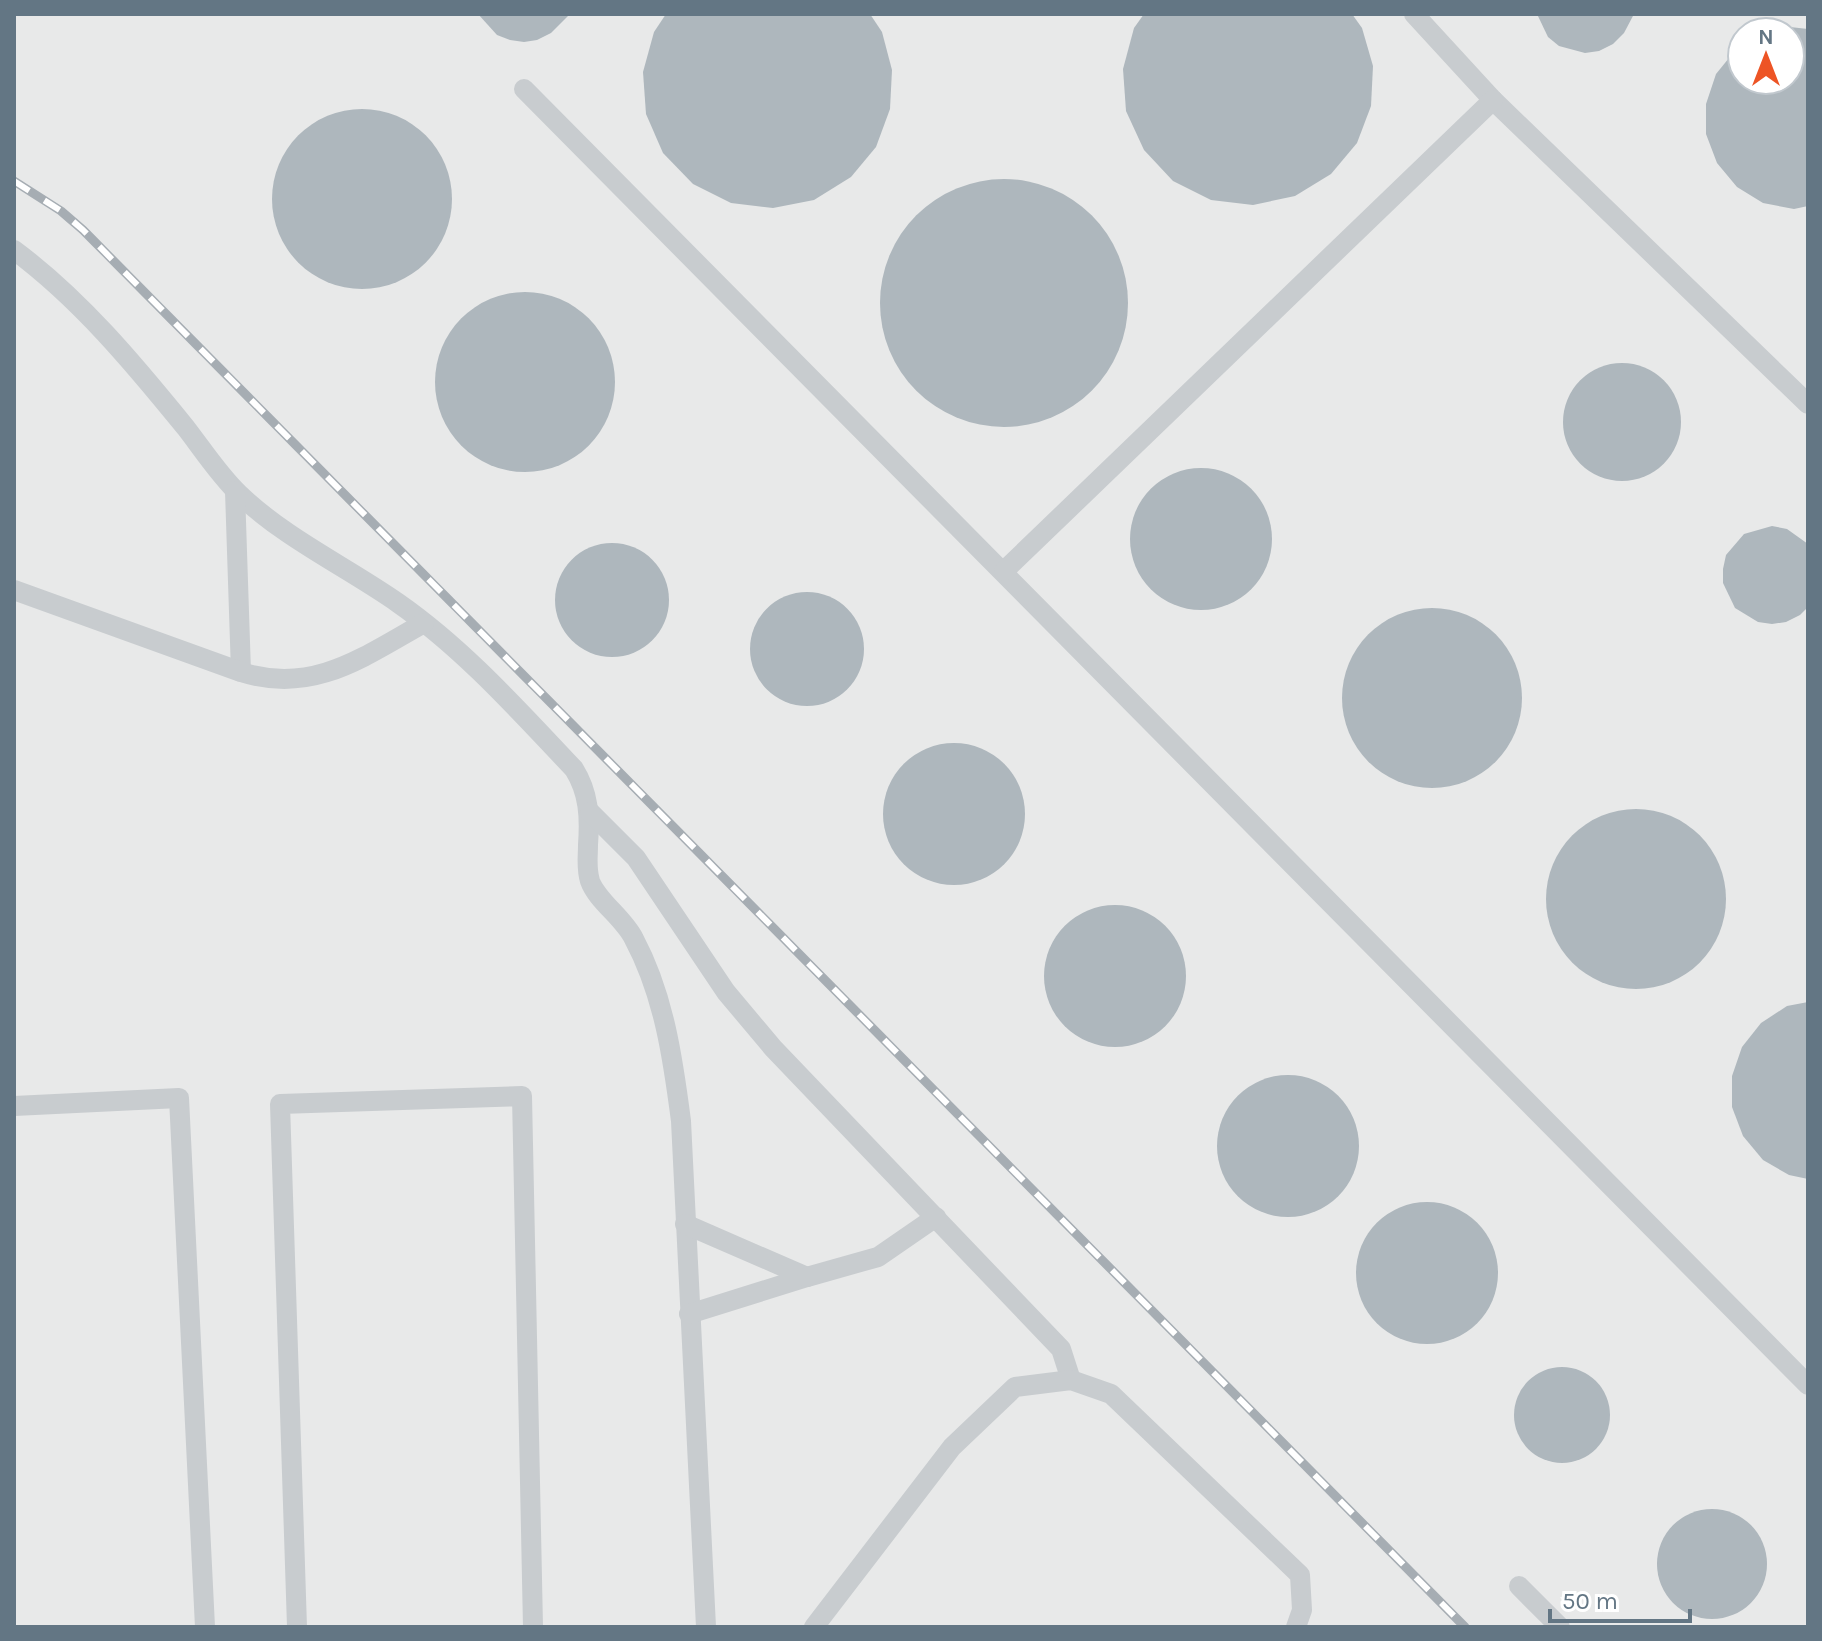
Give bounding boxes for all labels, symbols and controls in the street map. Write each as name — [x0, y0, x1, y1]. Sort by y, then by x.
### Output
north arrow — [1726, 16, 1806, 96]
text: N — [1758, 24, 1774, 50]
scale bar — [1550, 1573, 1690, 1623]
text: 50 m — [1562, 1587, 1618, 1615]

